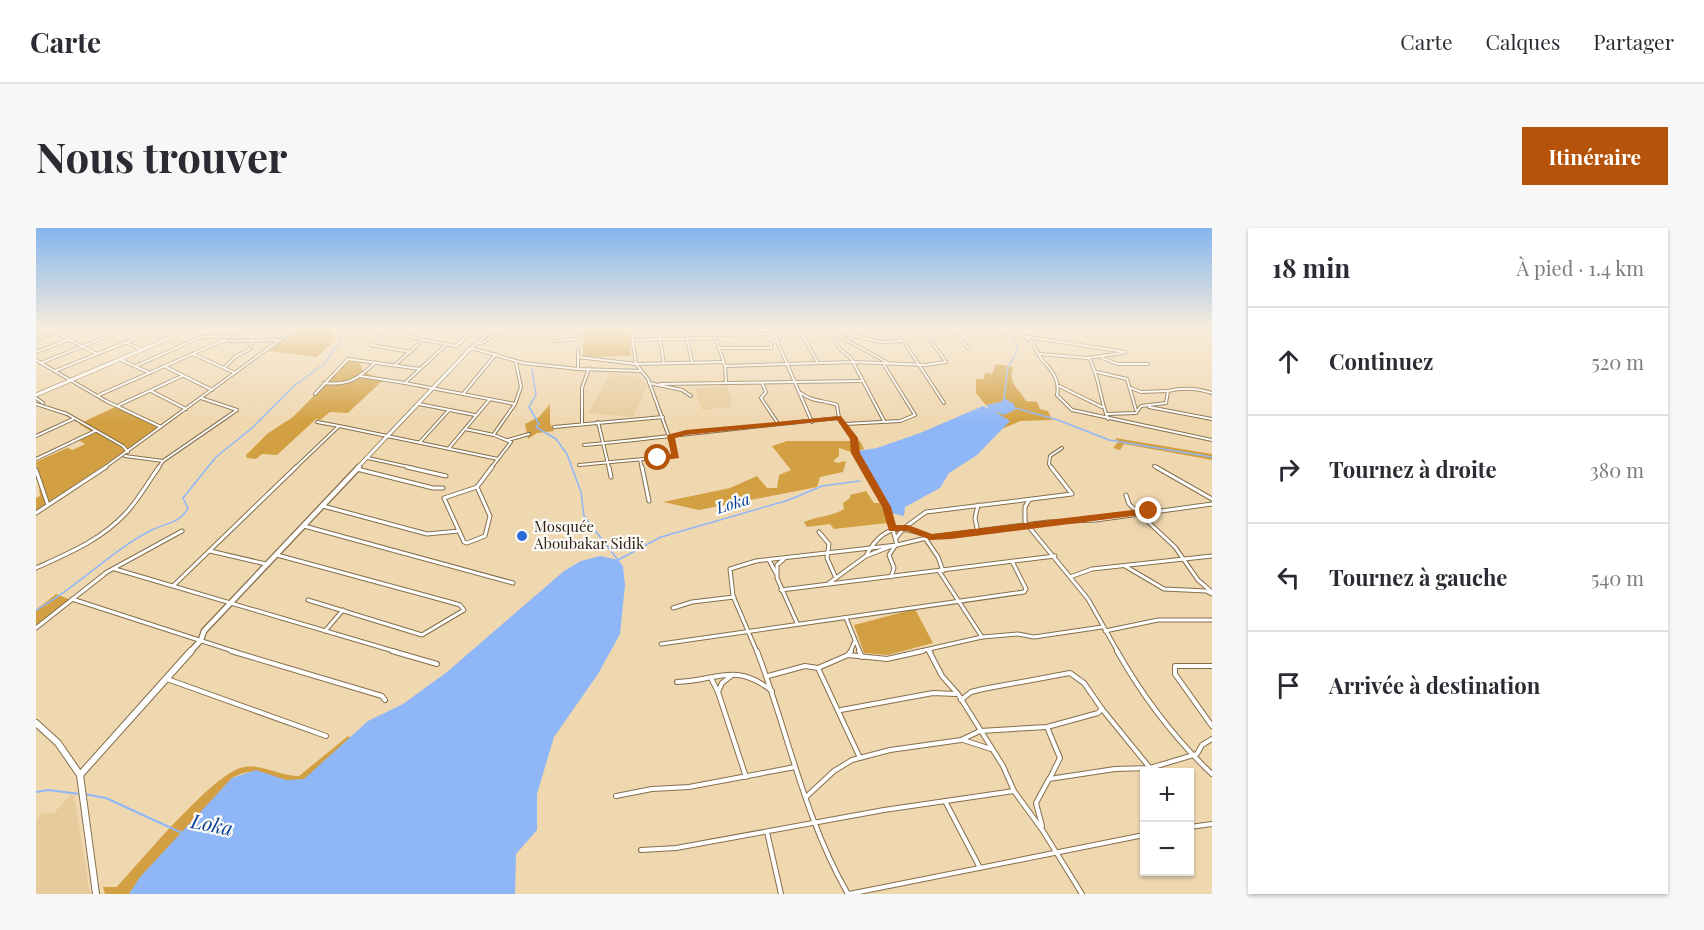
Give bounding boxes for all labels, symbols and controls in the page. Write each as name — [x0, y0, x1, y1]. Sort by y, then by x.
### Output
text: Carte — [30, 23, 101, 60]
text: Carte — [1400, 27, 1453, 55]
text: Calques — [1486, 27, 1560, 55]
text: Partager — [1593, 27, 1674, 55]
button: Itinéraire — [1522, 127, 1668, 185]
text: Nous trouver — [36, 128, 287, 184]
text: 18 min — [1272, 250, 1350, 285]
text: À pied · 1.4 km — [1517, 254, 1644, 281]
icon: ahead — [1272, 345, 1305, 378]
text: Continuez — [1329, 346, 1433, 376]
text: 520 m — [1591, 348, 1644, 375]
route start — [644, 444, 670, 470]
icon: right — [1272, 453, 1305, 486]
text: Tournez à droite — [1329, 454, 1497, 484]
text: 380 m — [1590, 456, 1644, 483]
water label: Loka — [713, 488, 752, 518]
route end — [1135, 497, 1161, 523]
place label: Mosquée Aboubakar Sidik — [533, 516, 645, 553]
marker: Mosquée Aboubakar Sidik — [515, 529, 529, 543]
icon: left — [1272, 561, 1305, 594]
text: Tournez à gauche — [1329, 562, 1507, 592]
text: 540 m — [1591, 564, 1644, 591]
icon: arrive — [1272, 669, 1305, 702]
text: Arrivée à destination — [1329, 670, 1540, 700]
map controls — [1140, 768, 1194, 876]
button: + — [1140, 768, 1194, 822]
water label: Loka — [188, 806, 236, 841]
button: − — [1140, 822, 1194, 876]

